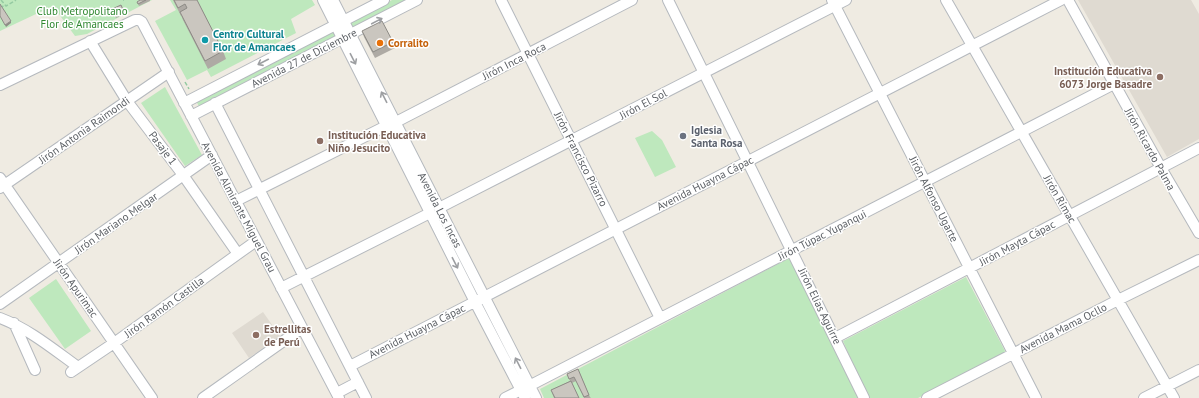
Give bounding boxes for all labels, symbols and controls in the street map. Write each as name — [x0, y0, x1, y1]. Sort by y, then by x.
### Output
park label: Club Metropolitano Flor de Amancaes — [36, 4, 128, 31]
one-way arrow — [371, 16, 383, 24]
street label: Avenida 27 de Diciembre — [249, 25, 360, 91]
place label: Centro Cultural Flor de Amancaes — [213, 27, 296, 54]
marker: Centro Cultural Flor de Amancaes — [200, 35, 210, 45]
place label: Corralito — [388, 36, 429, 50]
marker: Corralito — [375, 38, 385, 48]
street label: Jirón Inca Roca — [479, 39, 548, 83]
one-way arrow — [350, 53, 357, 65]
one-way arrow — [258, 59, 270, 66]
place label: Institución Educativa 6073 Jorge Basadre — [1054, 64, 1152, 91]
marker: Institución Educativa 6073 Jorge Basadre — [1155, 72, 1165, 82]
street label: Jirón El Sol — [616, 85, 670, 123]
one-way arrow — [379, 92, 387, 104]
street label: Jirón Antonia Raimondi — [35, 93, 132, 167]
street label: Jirón Ricardo Palma — [1121, 105, 1178, 193]
street label: Jirón Francisco Pizarro — [551, 108, 611, 209]
place label: Iglesia Santa Rosa — [691, 123, 742, 150]
street label: Pasaje 1 — [146, 128, 180, 168]
place label: Institución Educativa Niño Jesucito — [328, 128, 426, 155]
marker: Iglesia Santa Rosa — [678, 131, 688, 141]
marker: Institución Educativa Niño Jesucito — [315, 136, 325, 146]
street label: Avenida Almirante Miguel Grau — [199, 139, 279, 275]
street label: Avenida Huayna Cápac — [654, 153, 756, 213]
street label: Jirón Alfonso Ugarte — [906, 153, 962, 245]
street label: Avenida Los Incas — [415, 170, 465, 250]
street label: Jirón Rímac — [1040, 171, 1079, 226]
street label: Jirón Mariano Melgar — [71, 189, 161, 258]
street label: Jirón Túpac Yupanqui — [774, 207, 869, 264]
street label: Jirón Mayta Cápac — [976, 217, 1058, 269]
street label: Jirón Apurimac — [50, 255, 101, 320]
one-way arrow — [452, 257, 460, 269]
street label: Jirón Elías Aguirre — [795, 264, 845, 347]
street label: Jirón Ramón Castilla — [121, 273, 207, 341]
street label: Avenida Mama Ocllo — [1017, 300, 1109, 356]
street label: Avenida Huayna Cápac — [366, 301, 468, 361]
place label: Estrellitas de Perú — [264, 322, 311, 349]
marker: Estrellitas de Perú — [251, 330, 261, 340]
one-way arrow — [514, 358, 521, 370]

